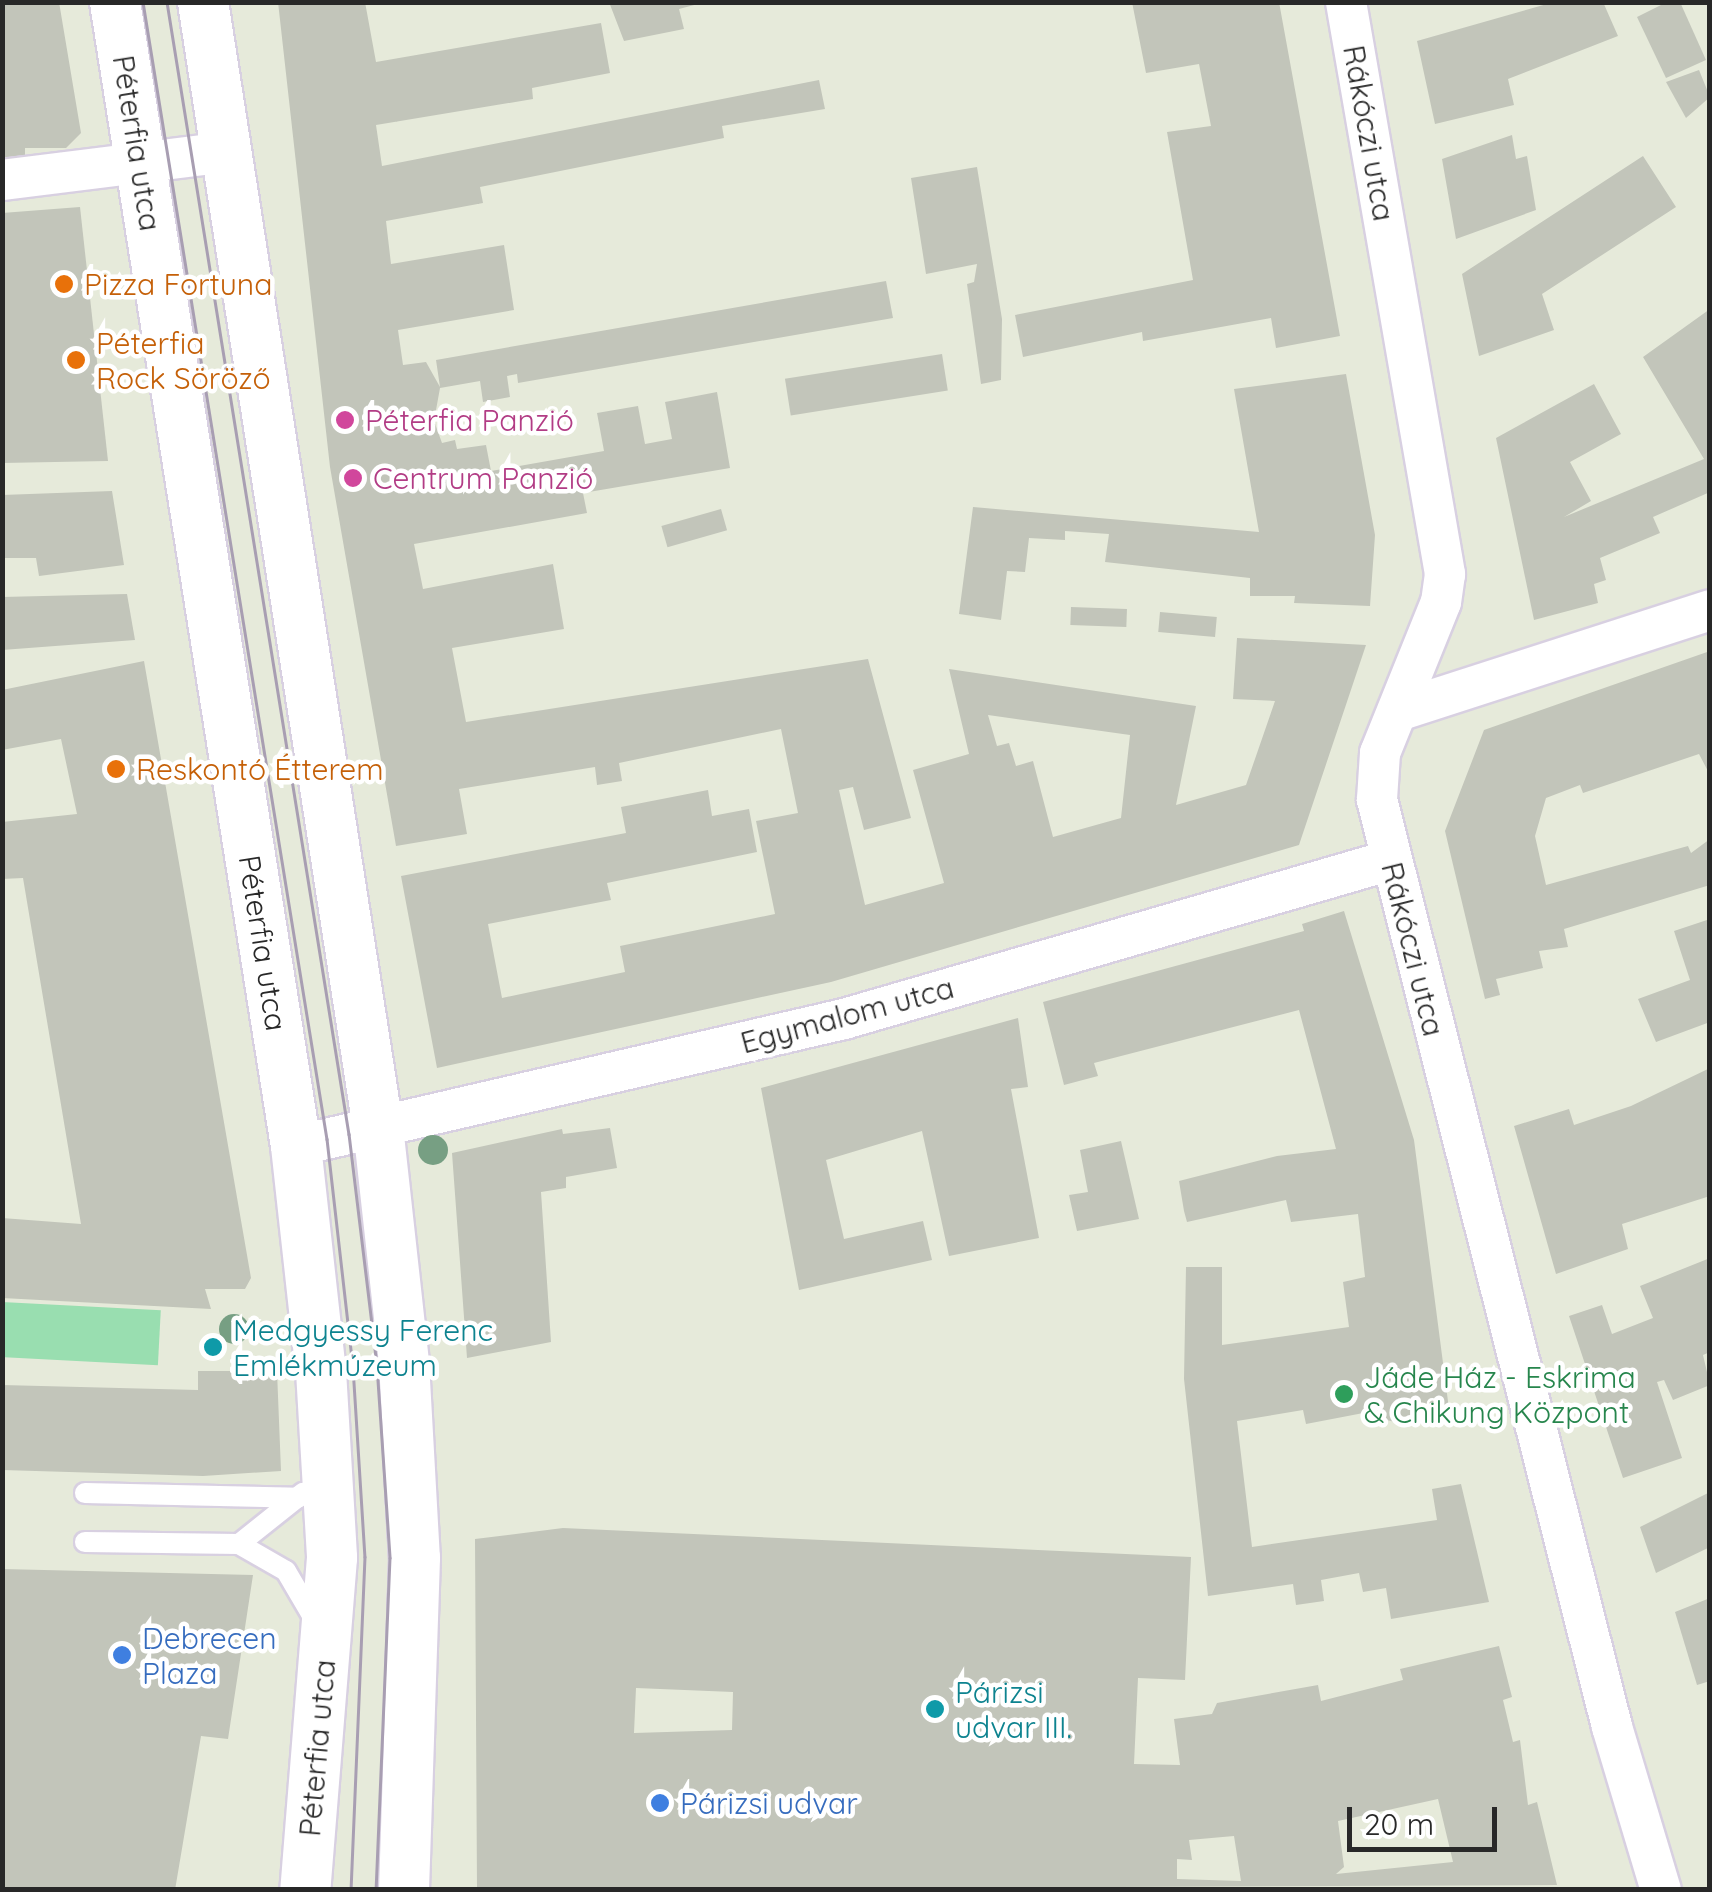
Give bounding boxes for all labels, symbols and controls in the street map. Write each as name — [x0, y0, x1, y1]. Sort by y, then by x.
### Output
street label: Rákóczi utca — [1336, 42, 1402, 224]
street label: Péterfia utca — [105, 53, 169, 233]
place label: Pizza Fortuna — [84, 266, 272, 302]
marker: Pizza Fortuna — [53, 273, 75, 295]
place label: Péterfia Rock Söröző — [96, 325, 271, 396]
marker: Péterfia Rock Söröző — [65, 349, 87, 371]
place label: Péterfia Panzió — [365, 402, 574, 438]
marker: Péterfia Panzió — [334, 409, 356, 431]
place label: Centrum Panzió — [373, 460, 593, 496]
marker: Centrum Panzió — [342, 467, 364, 489]
place label: Reskontó Étterem — [136, 751, 384, 787]
marker: Reskontó Étterem — [105, 758, 127, 780]
street label: Péterfia utca — [231, 853, 295, 1033]
street label: Rákóczi utca — [1374, 858, 1452, 1040]
street label: Egymalom utca — [737, 969, 957, 1061]
place label: Medgyessy Ferenc Emlékmúzeum — [233, 1312, 493, 1382]
marker: Medgyessy Ferenc Emlékmúzeum — [202, 1336, 224, 1358]
place label: Jáde Ház - Eskrima & Chikung Központ — [1364, 1359, 1636, 1430]
marker: Jáde Ház - Eskrima & Chikung Központ — [1333, 1383, 1355, 1405]
place label: Debrecen Plaza — [142, 1620, 277, 1690]
marker: Debrecen Plaza — [111, 1644, 133, 1666]
street label: Péterfia utca — [291, 1658, 343, 1838]
place label: Párizsi udvar III. — [955, 1674, 1072, 1744]
marker: Párizsi udvar III. — [924, 1698, 946, 1720]
place label: Párizsi udvar — [680, 1785, 858, 1821]
scale bar — [1352, 1787, 1502, 1849]
marker: Párizsi udvar — [649, 1792, 671, 1814]
text: 20 m — [1364, 1805, 1434, 1843]

